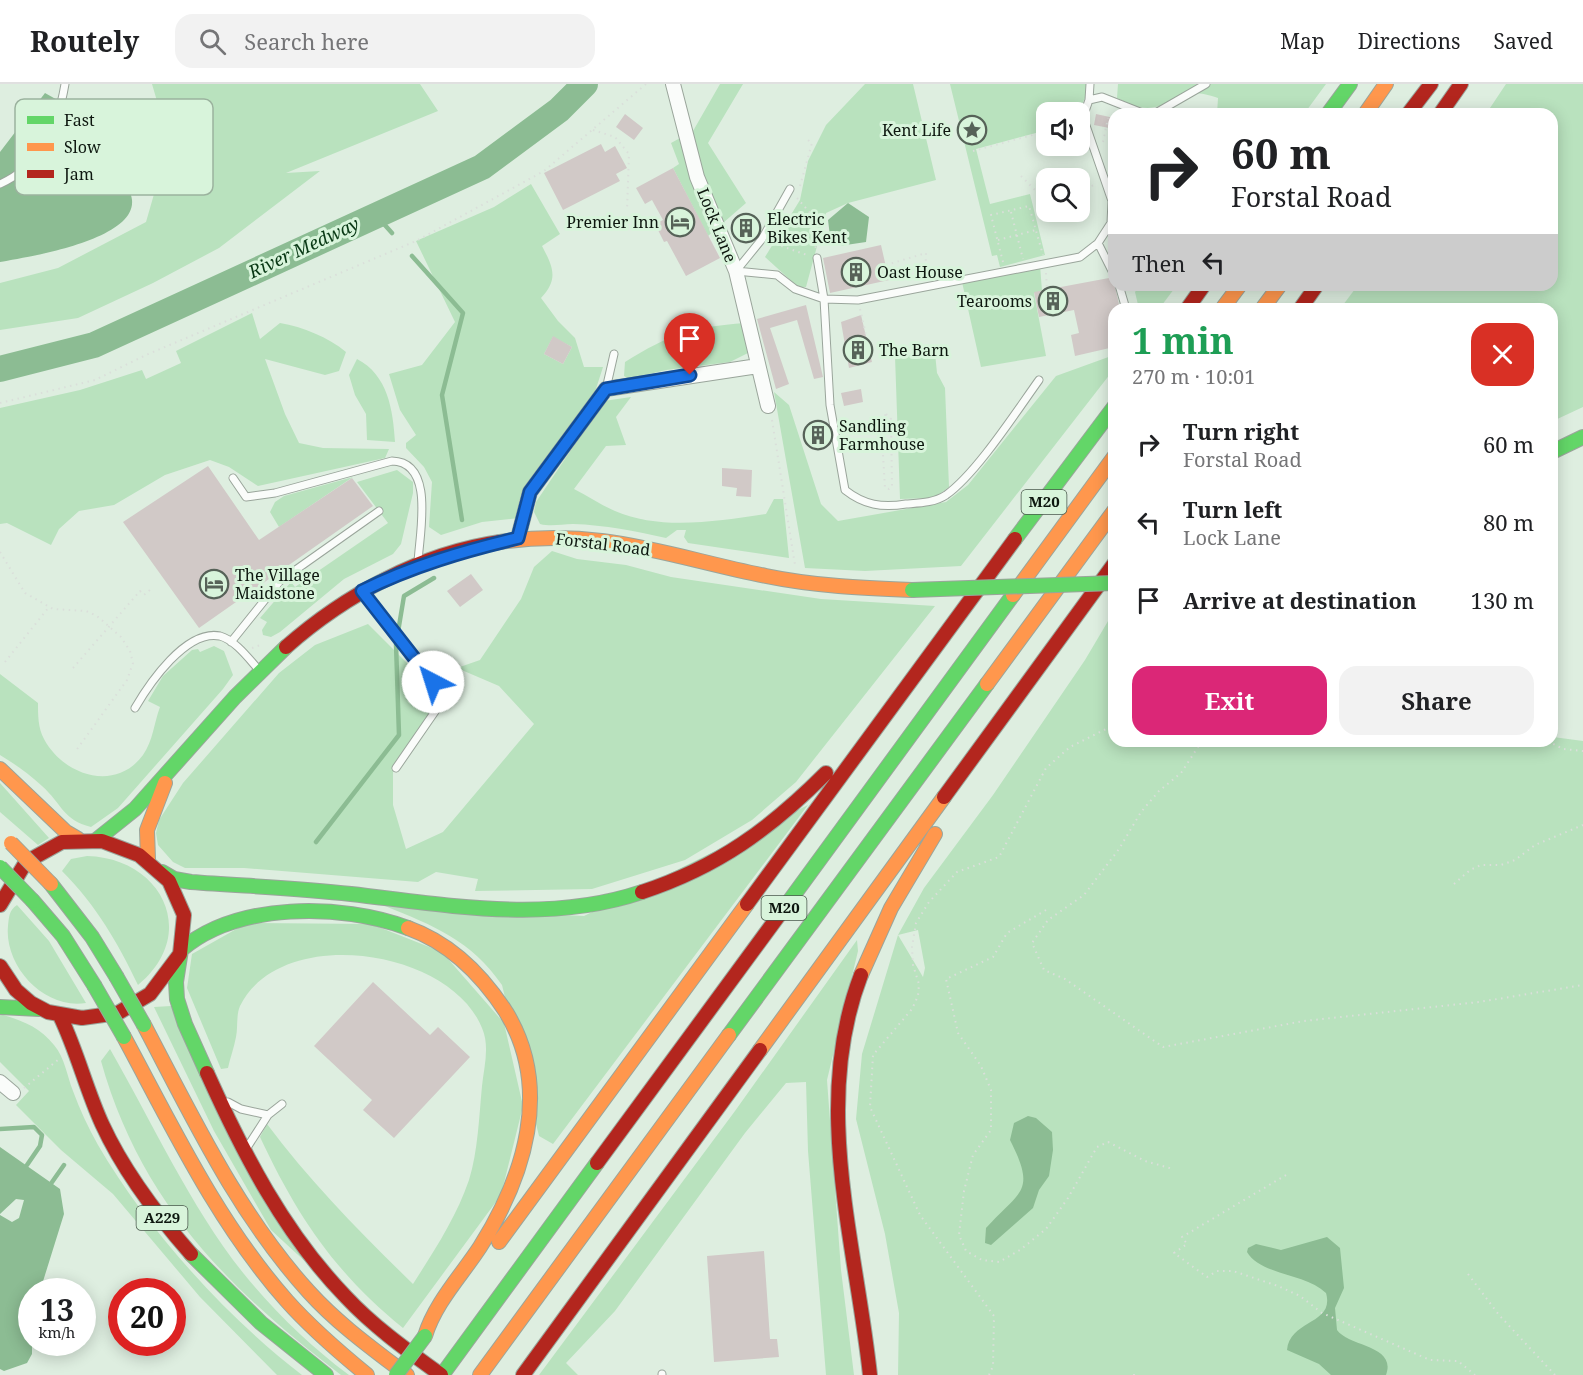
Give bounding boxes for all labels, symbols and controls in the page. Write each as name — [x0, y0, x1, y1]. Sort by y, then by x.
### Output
search box — [175, 14, 595, 68]
text: Routely — [30, 22, 139, 60]
icon: search — [196, 25, 229, 58]
text: Search here — [244, 26, 369, 56]
text: Map — [1280, 27, 1325, 55]
text: Directions — [1358, 27, 1460, 55]
text: Saved — [1493, 27, 1553, 55]
legend — [15, 99, 213, 195]
map controls — [1036, 102, 1090, 222]
button: sound — [1036, 102, 1090, 156]
text: Fast — [64, 109, 95, 131]
place icon: Kent Life — [956, 114, 988, 146]
place label: Kent Life — [882, 119, 951, 141]
text: 60 m — [1231, 124, 1331, 181]
icon: right — [1132, 132, 1210, 210]
text: Slow — [64, 136, 101, 158]
text: Jam — [63, 163, 94, 185]
button: search — [1036, 168, 1090, 222]
text: Forstal Road — [1231, 178, 1392, 215]
street label: Lock Lane — [692, 185, 742, 265]
hotel icon: Premier Inn — [664, 206, 696, 238]
place label: Electric Bikes Kent — [767, 208, 847, 248]
water label: River Medway — [243, 211, 363, 284]
place label: Premier Inn — [566, 211, 659, 233]
building icon: Electric Bikes Kent — [730, 212, 762, 244]
icon: left — [1197, 246, 1230, 279]
text: Then — [1132, 248, 1185, 278]
building icon: Oast House — [840, 256, 872, 288]
place label: Oast House — [877, 261, 963, 283]
building icon: Tearooms — [1037, 285, 1069, 317]
place label: Tearooms — [957, 290, 1032, 312]
pin — [664, 313, 715, 375]
text: 1 min — [1132, 316, 1234, 365]
icon: arrive — [673, 322, 706, 355]
button: close — [1471, 323, 1534, 386]
building icon: The Barn — [842, 334, 874, 366]
place label: The Barn — [879, 339, 949, 361]
text: 270 m · 10:01 — [1132, 363, 1255, 390]
place label: Sandling Farmhouse — [839, 415, 925, 455]
text: Turn right — [1183, 416, 1299, 446]
building icon: Sandling Farmhouse — [802, 419, 834, 451]
icon: right — [1132, 428, 1165, 461]
text: 60 m — [1483, 429, 1534, 459]
text: Forstal Road — [1183, 446, 1302, 473]
road number: M20 — [1022, 490, 1066, 514]
text: Turn left — [1183, 494, 1282, 524]
icon: left — [1132, 506, 1165, 539]
text: 80 m — [1483, 507, 1534, 537]
text: Lock Lane — [1183, 524, 1281, 551]
street label: Forstal Road — [554, 527, 652, 561]
place label: The Village Maidstone — [235, 564, 320, 604]
hotel icon: The Village Maidstone — [198, 568, 230, 600]
icon: arrive — [1132, 584, 1165, 617]
text: Arrive at destination — [1183, 585, 1417, 615]
text: 130 m — [1471, 585, 1534, 615]
position arrow — [401, 650, 465, 714]
button: Exit — [1132, 666, 1327, 735]
button: Share — [1339, 666, 1534, 735]
road number: M20 — [762, 896, 806, 920]
road number: A229 — [136, 1206, 188, 1230]
speed limit sign: 20 — [108, 1278, 186, 1356]
text: 13 — [40, 1289, 74, 1330]
text: km/h — [39, 1322, 75, 1342]

